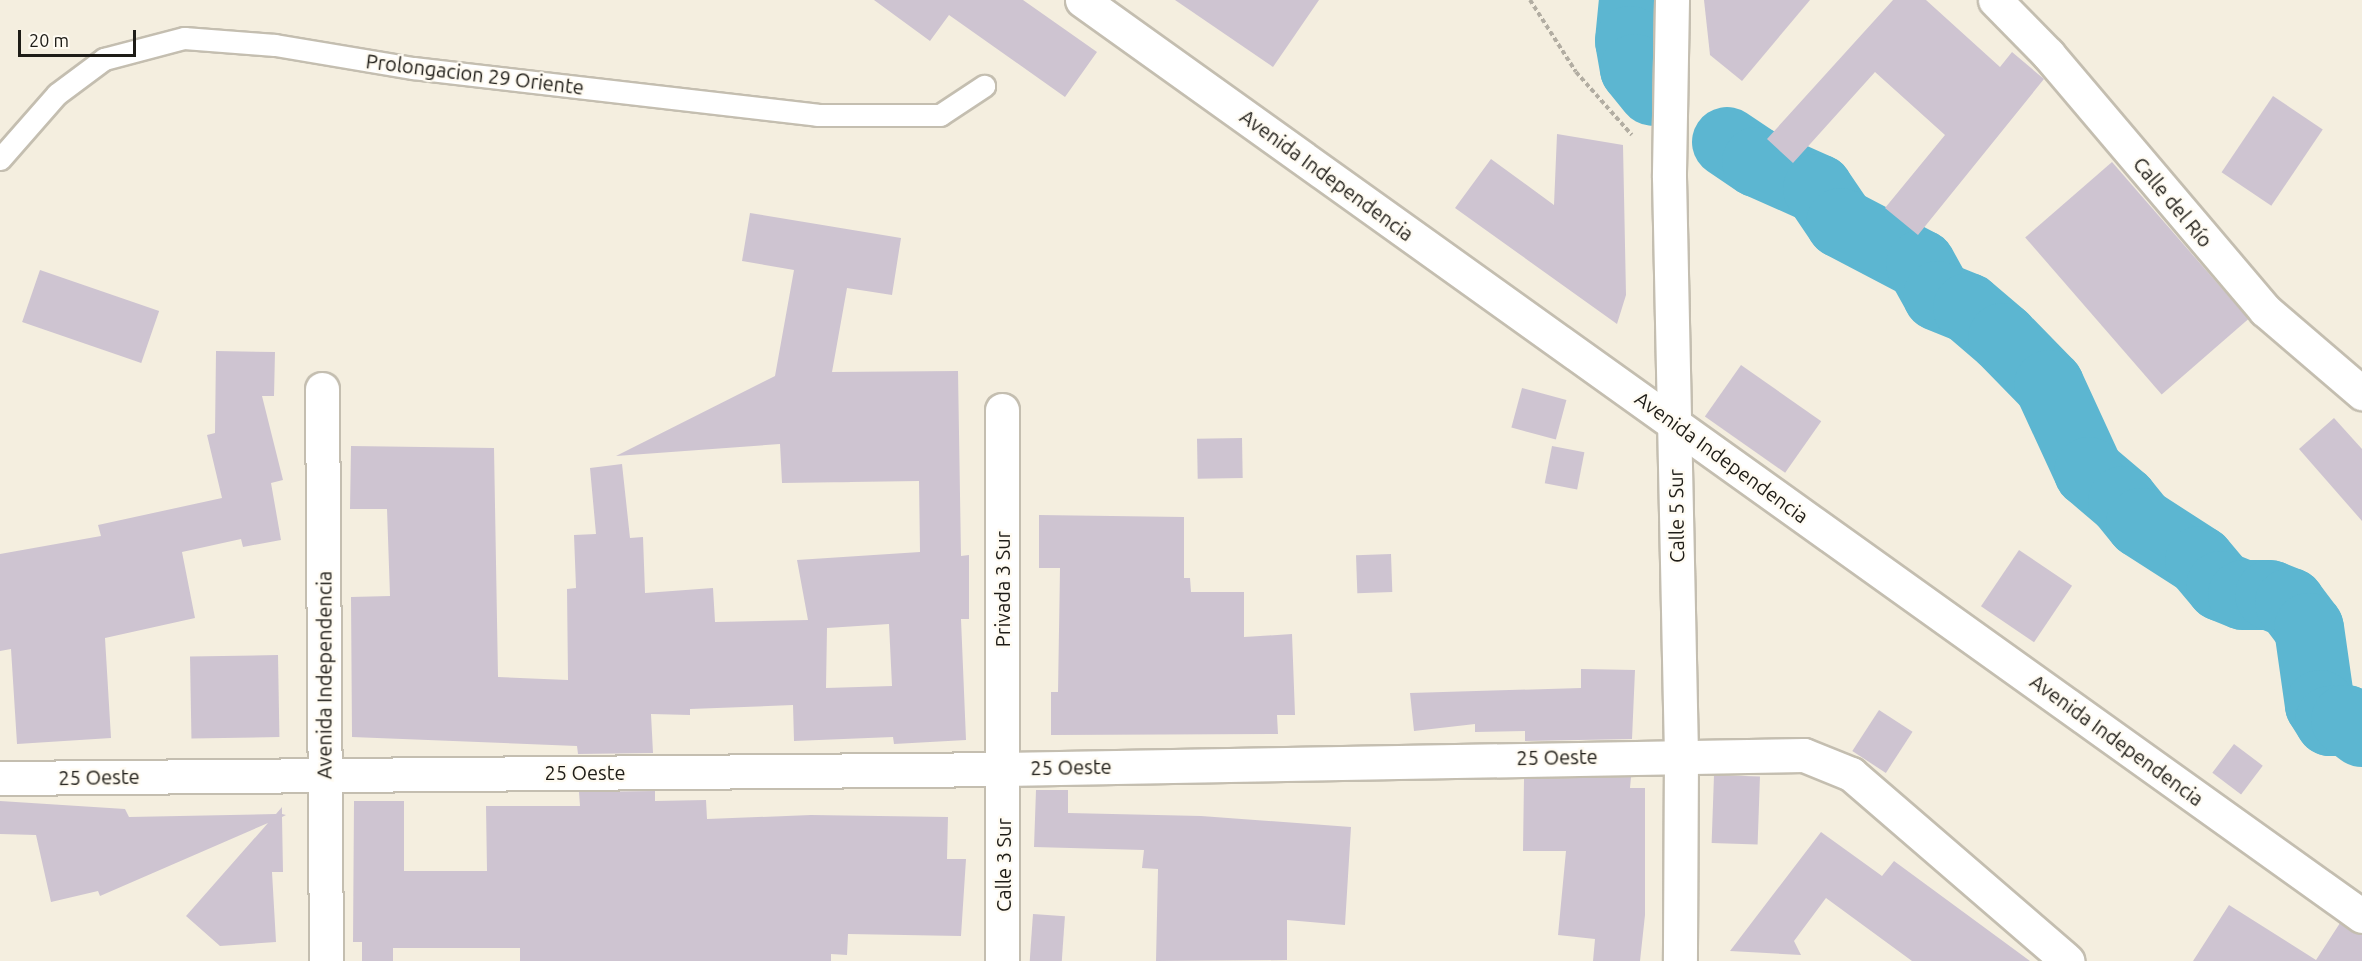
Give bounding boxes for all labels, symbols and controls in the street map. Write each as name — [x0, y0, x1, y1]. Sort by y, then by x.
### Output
scale bar — [21, 18, 140, 56]
text: 20 m — [29, 30, 69, 50]
street label: Prolongacion 29 Oriente — [365, 49, 585, 99]
street label: Avenida Independencia — [1236, 104, 1418, 246]
street label: Calle del Río — [2128, 152, 2218, 252]
street label: Avenida Independencia — [1631, 386, 1813, 528]
street label: Calle 5 Sur — [1663, 469, 1689, 563]
street label: Privada 3 Sur — [990, 531, 1014, 647]
street label: Avenida Independencia — [312, 571, 336, 779]
street label: Avenida Independencia — [2026, 669, 2208, 811]
street label: 25 Oeste — [1516, 744, 1598, 770]
street label: 25 Oeste — [1030, 754, 1112, 780]
street label: 25 Oeste — [544, 760, 626, 784]
street label: 25 Oeste — [58, 764, 140, 790]
street label: Calle 3 Sur — [991, 818, 1015, 912]

